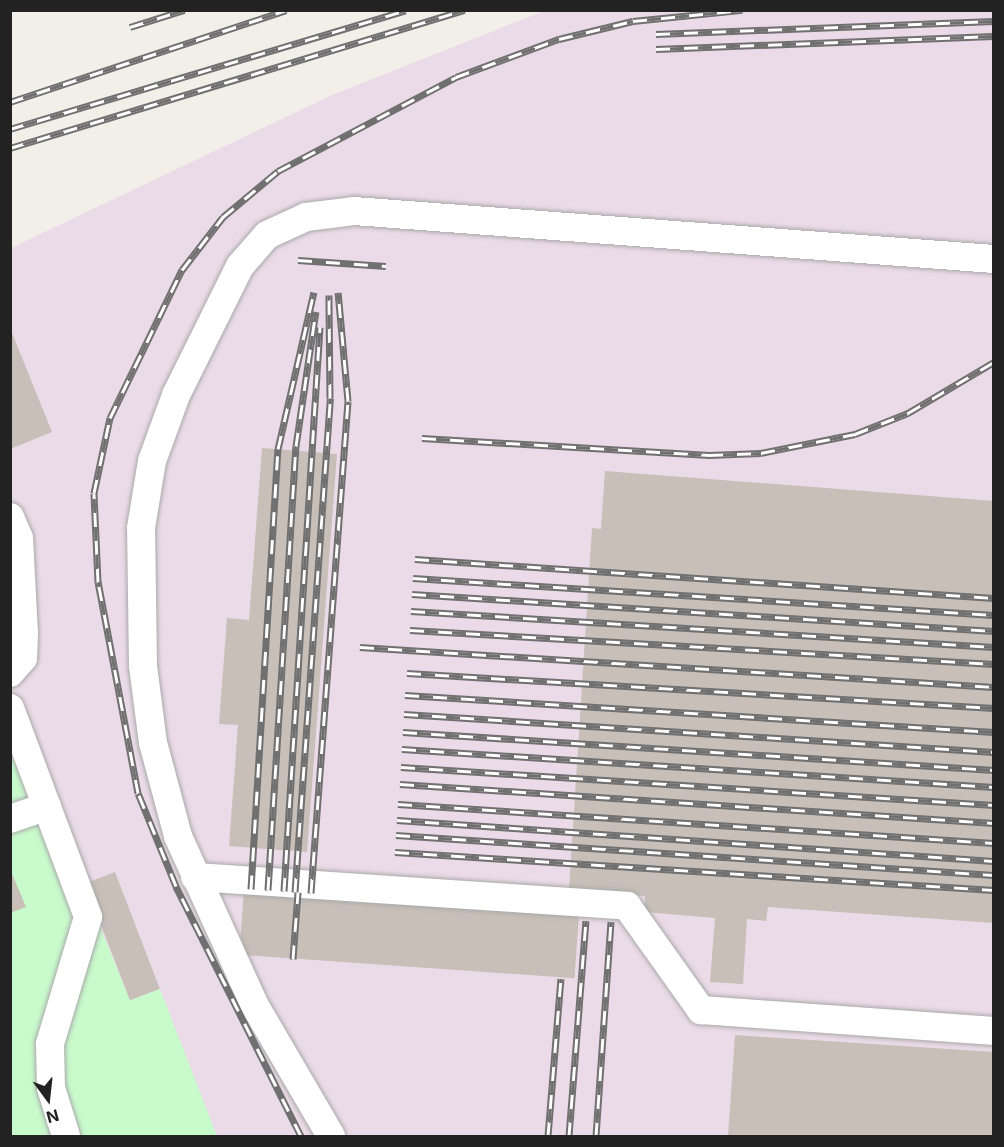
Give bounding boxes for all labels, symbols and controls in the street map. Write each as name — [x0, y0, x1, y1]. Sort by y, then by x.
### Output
north arrow — [18, 1069, 78, 1129]
text: N — [44, 1105, 61, 1128]

